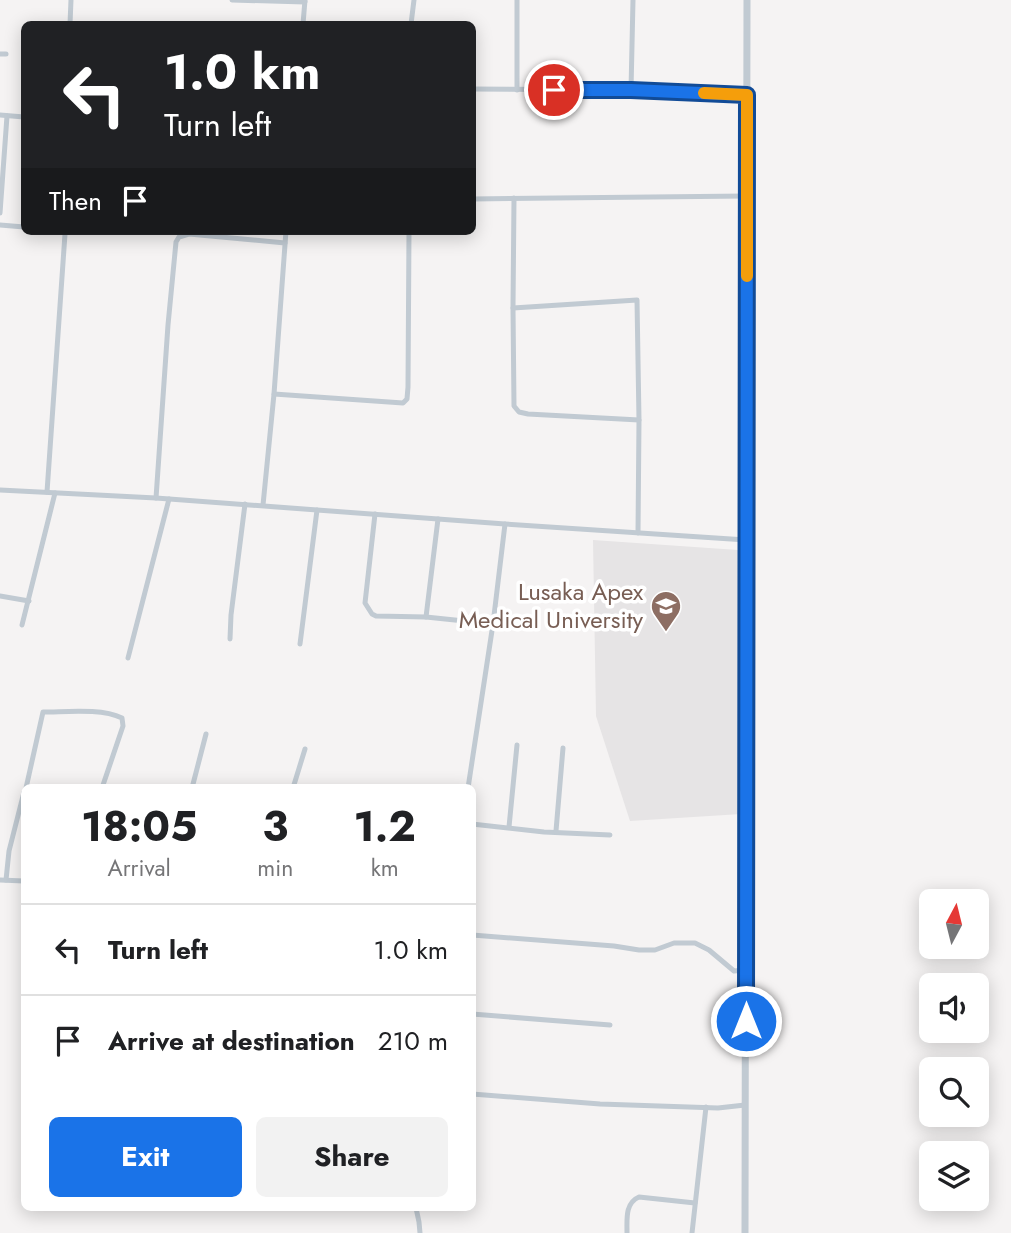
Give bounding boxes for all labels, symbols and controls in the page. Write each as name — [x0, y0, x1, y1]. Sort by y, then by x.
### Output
text: 1.0 km — [164, 37, 320, 107]
icon: left — [49, 49, 140, 140]
pin — [524, 60, 584, 120]
icon: arrive — [535, 71, 573, 109]
text: Turn left — [164, 102, 271, 148]
text: Then — [49, 182, 102, 220]
icon: arrive — [116, 182, 154, 220]
place label: Lusaka Apex Medical University — [459, 574, 644, 637]
school or university icon: Lusaka Apex Medical University — [649, 589, 683, 633]
text: 18:05 — [81, 796, 197, 857]
text: 3 — [262, 796, 288, 857]
text: 1.2 — [353, 796, 416, 857]
text: Arrival — [107, 851, 171, 885]
text: min — [257, 851, 293, 885]
text: km — [371, 851, 399, 885]
north arrow — [919, 889, 989, 959]
map controls — [919, 889, 989, 1211]
icon: left — [49, 931, 87, 969]
text: Turn left — [108, 931, 208, 969]
text: 1.0 km — [373, 931, 448, 969]
button: sound — [919, 973, 989, 1043]
position arrow — [709, 984, 783, 1058]
icon: arrive — [49, 1022, 87, 1060]
text: Arrive at destination — [108, 1022, 355, 1060]
text: 210 m — [378, 1022, 448, 1060]
button: search — [919, 1057, 989, 1127]
button: Exit — [49, 1117, 242, 1197]
button: Share — [256, 1117, 448, 1197]
button: layers — [919, 1141, 989, 1211]

